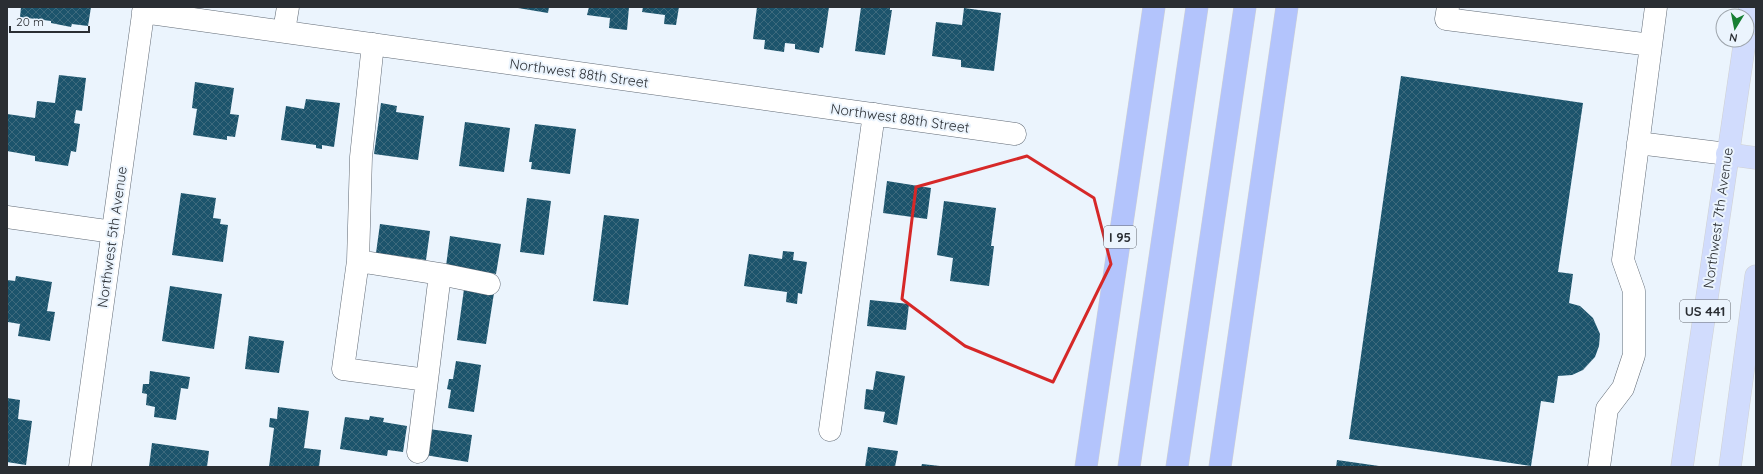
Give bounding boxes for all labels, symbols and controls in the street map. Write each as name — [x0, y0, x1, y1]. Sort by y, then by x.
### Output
scale bar — [10, 8, 89, 34]
north arrow — [1715, 8, 1755, 48]
text: 20 m — [16, 14, 44, 29]
text: N — [1728, 30, 1738, 45]
street label: Northwest 88th Street — [508, 54, 650, 92]
street label: Northwest 88th Street — [829, 99, 971, 137]
street label: Northwest 7th Avenue — [1699, 146, 1737, 290]
street label: Northwest 5th Avenue — [93, 165, 131, 309]
road number: I 95 — [1104, 226, 1136, 248]
road number: US 441 — [1680, 300, 1730, 322]

